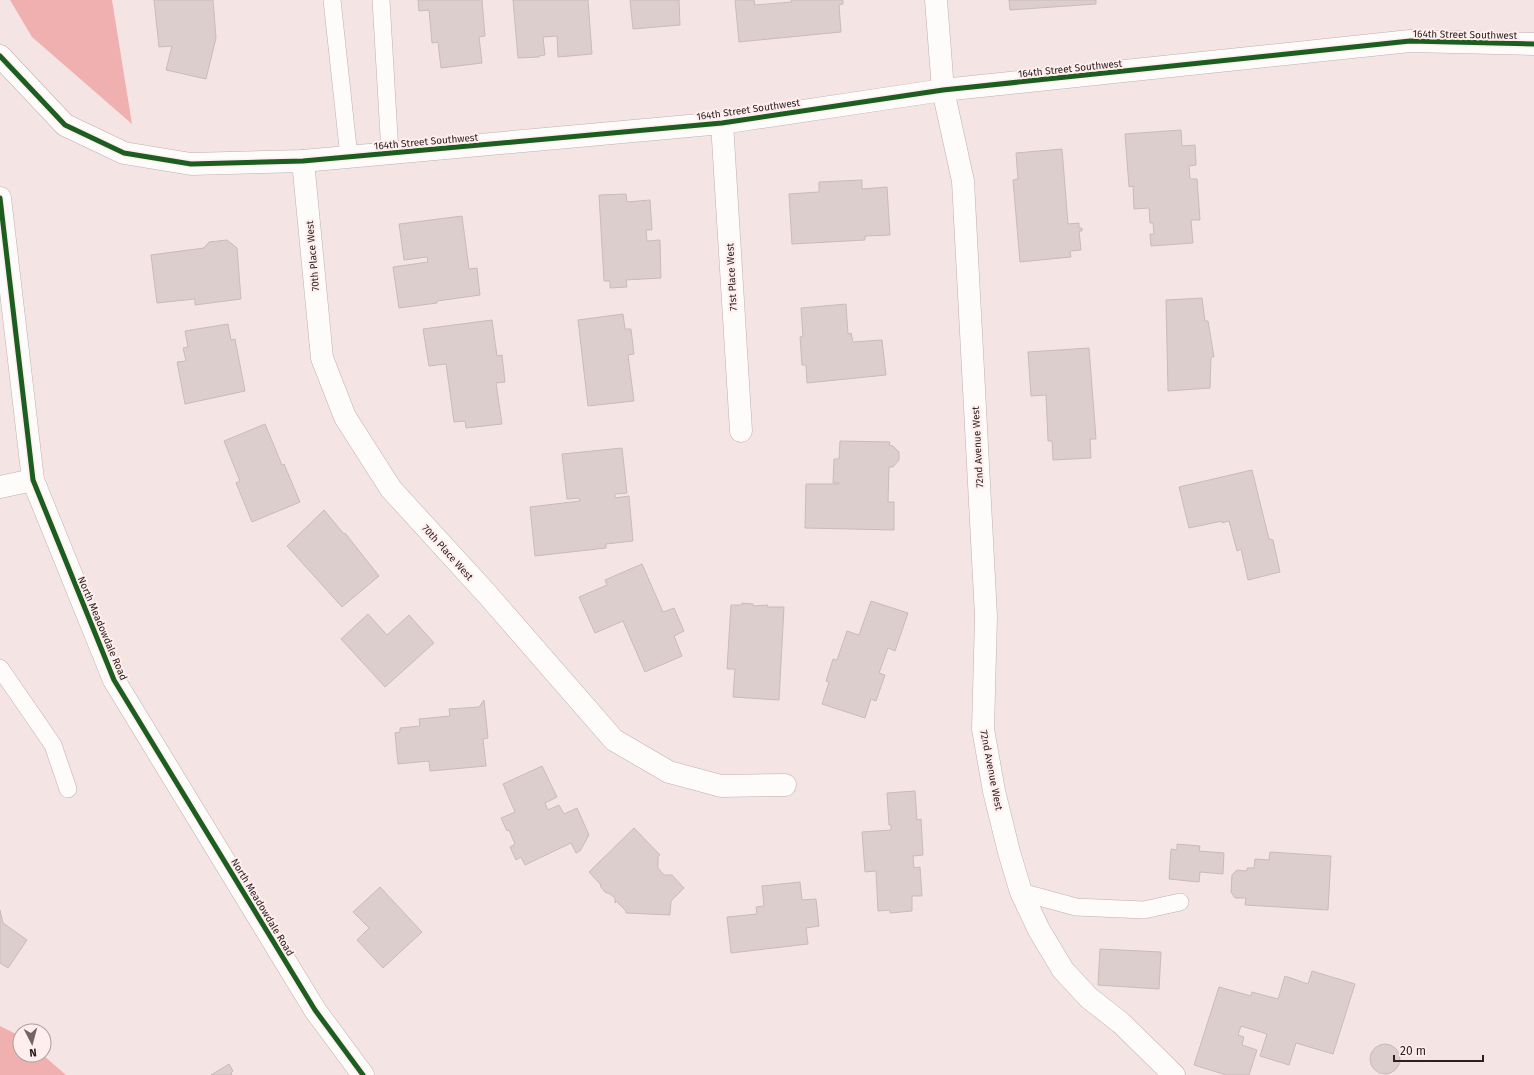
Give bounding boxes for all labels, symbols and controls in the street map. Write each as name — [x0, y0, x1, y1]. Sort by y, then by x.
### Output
street label: 164th Street Southwest — [1413, 28, 1518, 42]
street label: 164th Street Southwest — [1018, 58, 1123, 80]
street label: 164th Street Southwest — [696, 97, 801, 123]
street label: 164th Street Southwest — [374, 131, 479, 153]
street label: 70th Place West — [304, 220, 322, 292]
street label: 71st Place West — [724, 242, 740, 311]
street label: 72nd Avenue West — [970, 406, 986, 488]
street label: 70th Place West — [419, 522, 476, 583]
street label: North Meadowdale Road — [75, 575, 129, 682]
street label: 72nd Avenue West — [977, 729, 1005, 812]
street label: North Meadowdale Road — [228, 857, 296, 958]
north arrow — [12, 1023, 52, 1063]
scale bar — [1394, 1037, 1483, 1063]
text: 20 m — [1400, 1044, 1426, 1058]
text: N — [29, 1046, 37, 1059]

